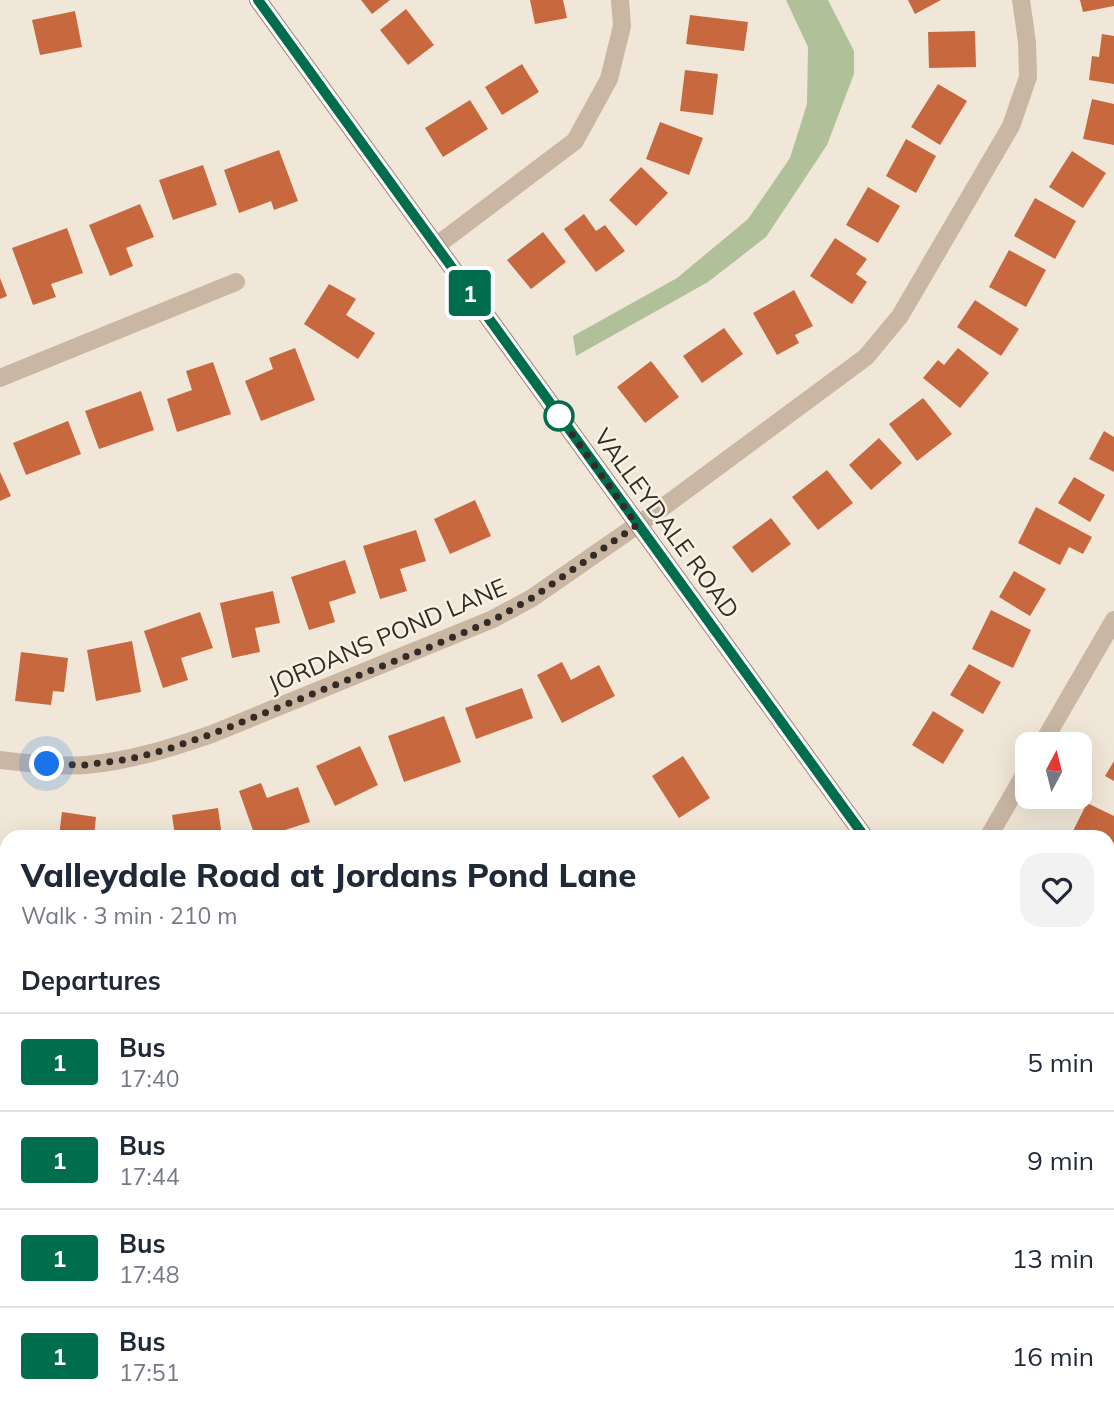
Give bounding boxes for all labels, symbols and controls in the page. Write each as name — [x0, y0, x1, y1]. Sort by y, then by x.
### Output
line badge: 1 — [447, 270, 493, 316]
text: 1 — [463, 278, 477, 308]
unlabelled marker — [544, 401, 574, 431]
street label: VALLEYDALE ROAD — [588, 422, 746, 624]
street label: JORDANS POND LANE — [263, 571, 511, 699]
north arrow — [1015, 732, 1092, 808]
map controls — [1015, 732, 1092, 809]
your location — [29, 746, 64, 781]
button: heart — [1020, 853, 1094, 927]
text: Valleydale Road at Jordans Pond Lane — [21, 854, 637, 895]
text: Walk · 3 min · 210 m — [21, 901, 238, 930]
text: Departures — [21, 964, 161, 997]
text: Bus — [119, 1031, 165, 1064]
text: 5 min — [1027, 1046, 1094, 1079]
text: 1 — [52, 1047, 67, 1077]
text: 17:40 — [119, 1064, 179, 1093]
text: Bus — [119, 1129, 165, 1162]
text: 9 min — [1027, 1144, 1094, 1177]
text: 1 — [52, 1145, 67, 1175]
text: 17:44 — [119, 1162, 179, 1191]
text: Bus — [119, 1227, 165, 1260]
text: 13 min — [1012, 1242, 1094, 1275]
text: 1 — [52, 1243, 67, 1273]
text: 17:48 — [119, 1260, 179, 1289]
text: Bus — [119, 1325, 165, 1358]
text: 16 min — [1012, 1340, 1094, 1373]
text: 1 — [52, 1341, 67, 1371]
text: 17:51 — [119, 1358, 179, 1387]

